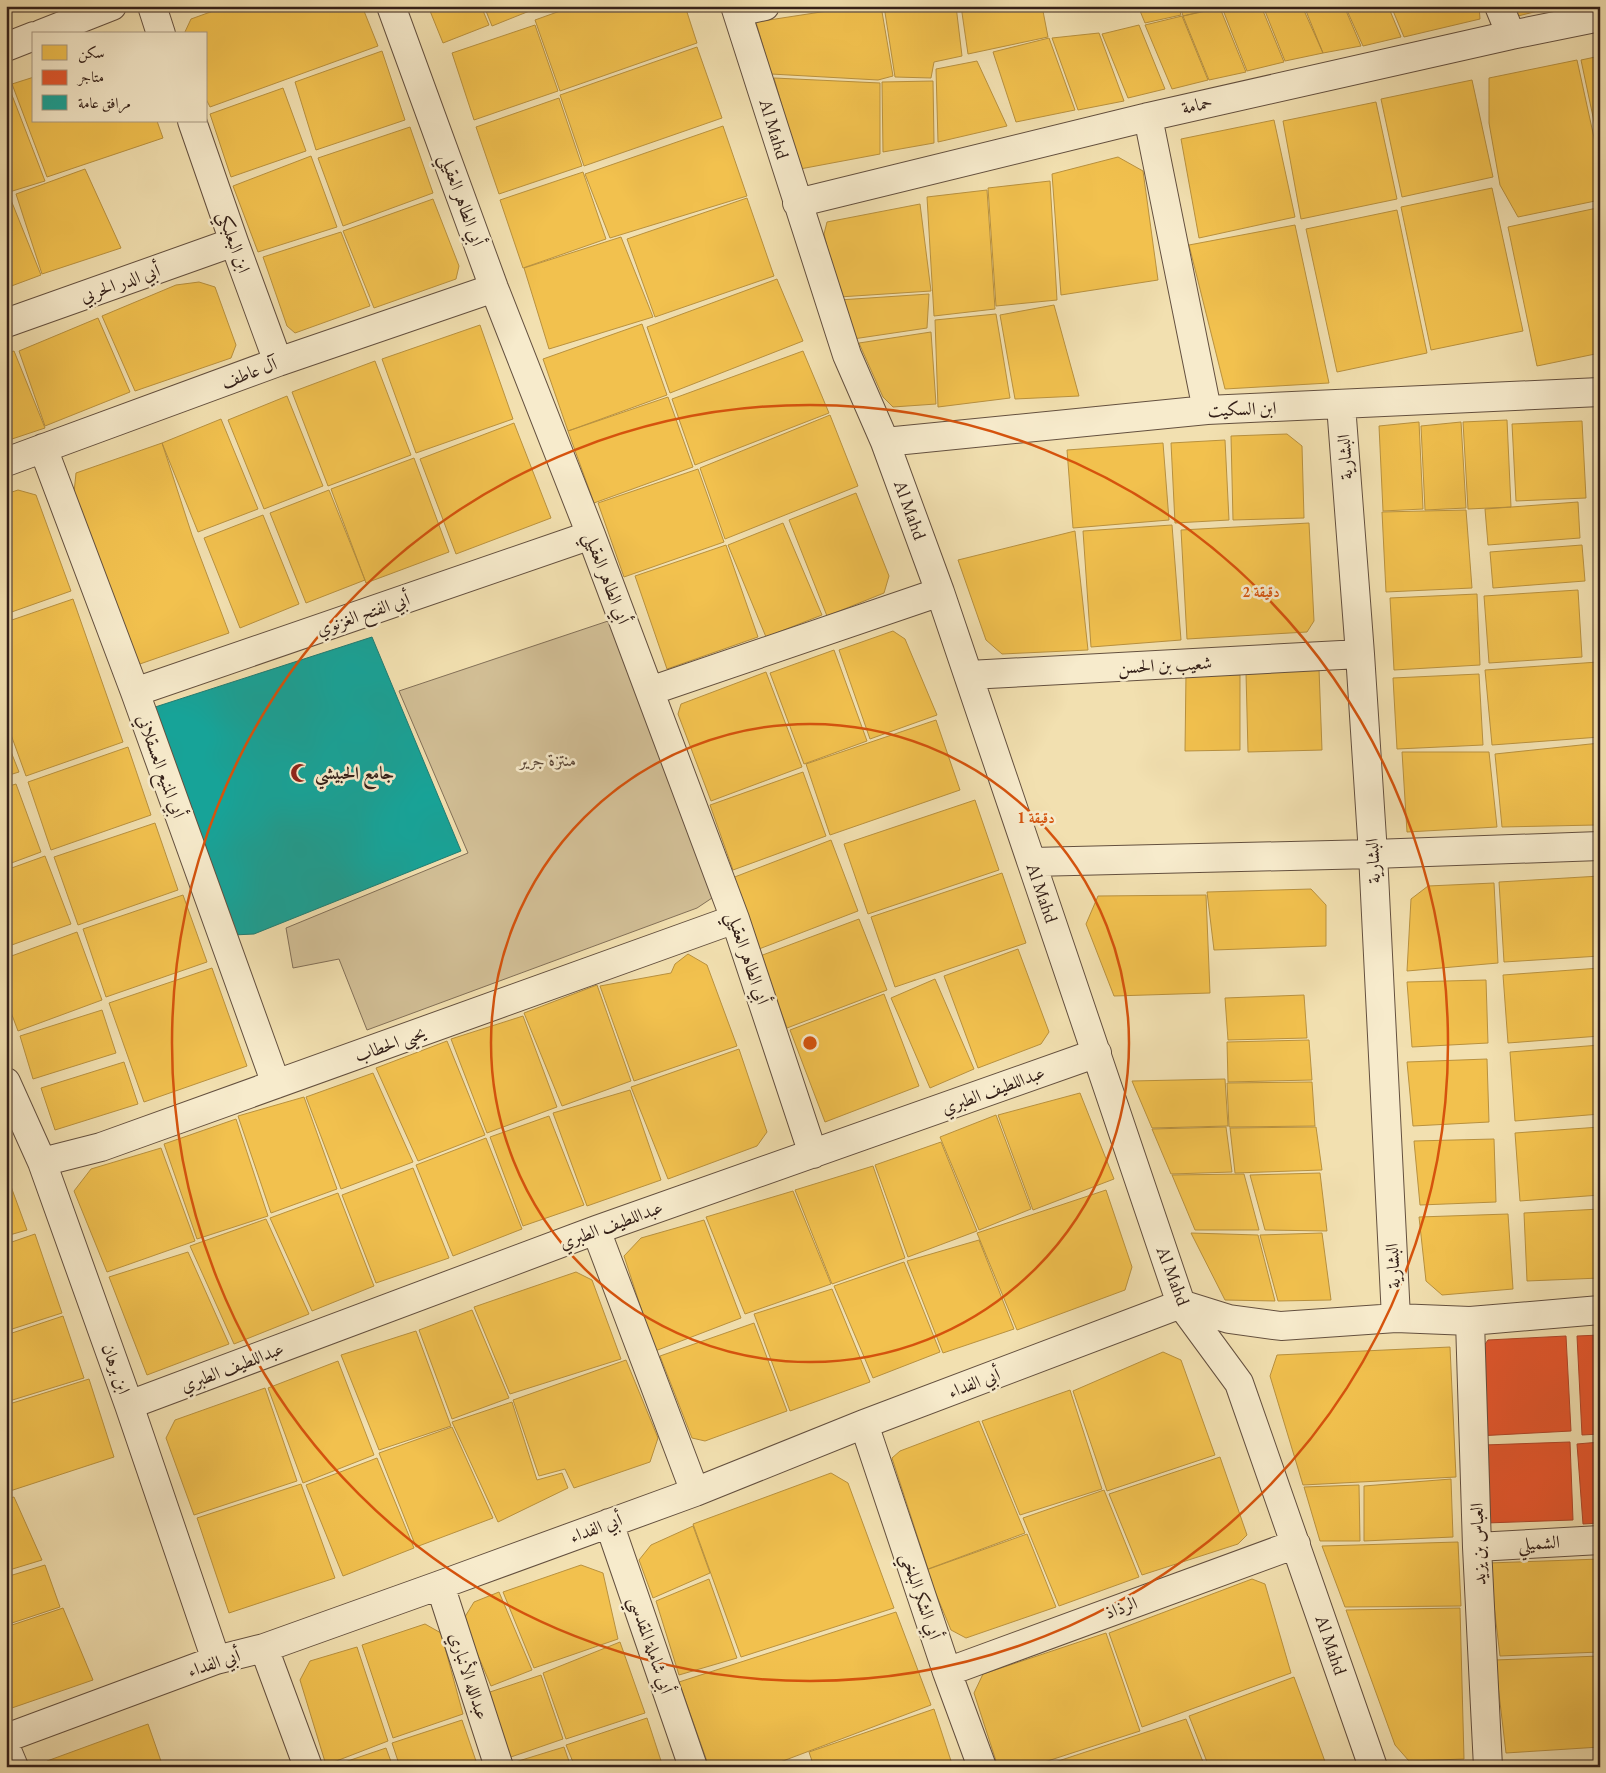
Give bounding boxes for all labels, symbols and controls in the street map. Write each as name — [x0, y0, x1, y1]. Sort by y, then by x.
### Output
legend — [32, 32, 208, 122]
text: سكن — [78, 43, 105, 63]
text: متاجر — [76, 67, 104, 86]
street label: حمامة — [1179, 90, 1215, 119]
text: مرافق عامة — [78, 93, 131, 114]
street label: Al Mahd — [754, 95, 795, 163]
street label: أبي الطاهر العقيلي — [429, 150, 491, 252]
street label: ابن البعلبكي — [207, 208, 256, 278]
street label: أبي الدر الحربي — [76, 257, 165, 311]
street label: آل عاطف — [218, 351, 282, 393]
street label: ابن السكيت — [1207, 396, 1277, 421]
street label: البشارية — [1331, 433, 1358, 480]
street label: Al Mahd — [889, 476, 932, 544]
street label: أبي الطاهر العقيلي — [574, 528, 637, 630]
text: 2 دقيقة — [1242, 582, 1280, 601]
street label: أبي الفتح الغزنوي — [313, 586, 415, 645]
street label: شعيب بن الحسن — [1117, 651, 1213, 679]
street label: أبي المنيع العسقلاني — [127, 710, 192, 823]
park label: منتزة جرير — [517, 748, 577, 771]
place label: جامع الحبيشي — [315, 761, 394, 790]
mosque icon: جامع الحبيشي — [289, 762, 311, 784]
text: 1 دقيقة — [1017, 808, 1055, 827]
street label: البشارية — [1360, 838, 1385, 884]
street label: Al Mahd — [1021, 859, 1064, 927]
street label: أبي الطاهر العقيلي — [716, 908, 776, 1010]
street label: يحيى الحطاب — [351, 1020, 430, 1071]
centre of rings — [801, 1034, 819, 1052]
street label: عبداللطيف الطبري — [938, 1060, 1049, 1123]
street label: عبداللطيف الطبري — [556, 1195, 667, 1258]
street label: Al Mahd — [1151, 1242, 1196, 1310]
street label: البشارية — [1380, 1243, 1405, 1289]
street label: عبداللطيف الطبري — [177, 1336, 288, 1400]
street label: ابن برهان — [97, 1340, 136, 1397]
street label: أبي الفداء — [944, 1361, 1005, 1407]
street label: العباس بن يزيد — [1465, 1502, 1490, 1586]
street label: أبي الفداء — [566, 1506, 627, 1551]
street label: الشميلي — [1517, 1530, 1561, 1561]
street label: أبي الشكر البلخي — [890, 1549, 948, 1645]
street label: الرذاذ — [1101, 1591, 1140, 1624]
street label: أبي شاملة المقدسي — [618, 1593, 680, 1699]
street label: Al Mahd — [1310, 1611, 1353, 1679]
street label: عبدالله الأنباري — [441, 1629, 495, 1724]
street label: أبي الفداء — [184, 1642, 245, 1686]

